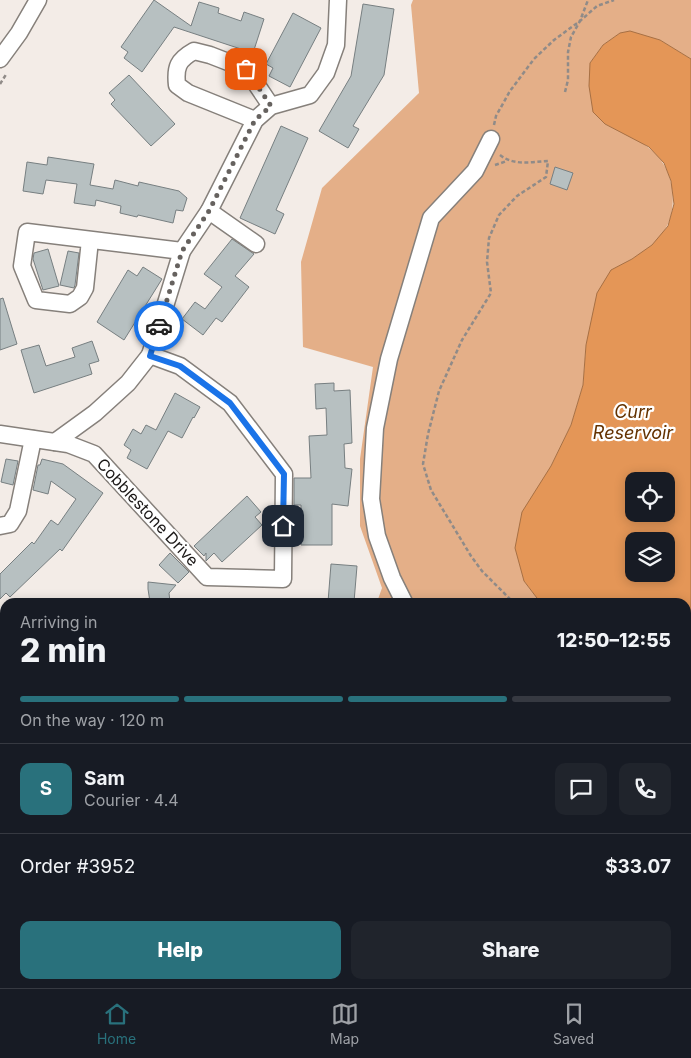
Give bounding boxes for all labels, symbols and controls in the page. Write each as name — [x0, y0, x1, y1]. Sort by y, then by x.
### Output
pin — [225, 48, 267, 90]
icon: bag — [232, 55, 260, 83]
courier — [134, 301, 184, 351]
icon: car — [145, 312, 173, 340]
water label: Curr Reservoir — [593, 401, 674, 443]
street label: Cobblestone Drive — [93, 454, 203, 570]
map controls — [625, 472, 675, 582]
button: locate — [625, 472, 675, 522]
pin — [262, 505, 304, 547]
icon: home — [269, 512, 297, 540]
button: layers — [625, 532, 675, 582]
text: Arriving in — [20, 612, 97, 632]
text: 12:50–12:55 — [557, 629, 671, 652]
text: 2 min — [20, 631, 106, 670]
text: On the way · 120 m — [20, 710, 164, 730]
button: chat — [555, 763, 607, 815]
button: phone — [619, 763, 671, 815]
text: Sam — [84, 767, 125, 790]
text: S — [40, 777, 52, 800]
text: Courier · 4.4 — [84, 790, 179, 810]
text: Order #3952 — [20, 855, 135, 878]
text: $33.07 — [605, 855, 671, 878]
button: Help — [20, 921, 341, 979]
button: Share — [351, 921, 671, 979]
tab: Home — [97, 1000, 136, 1047]
tab: Map — [330, 1000, 359, 1047]
tab: Saved — [553, 1000, 594, 1047]

